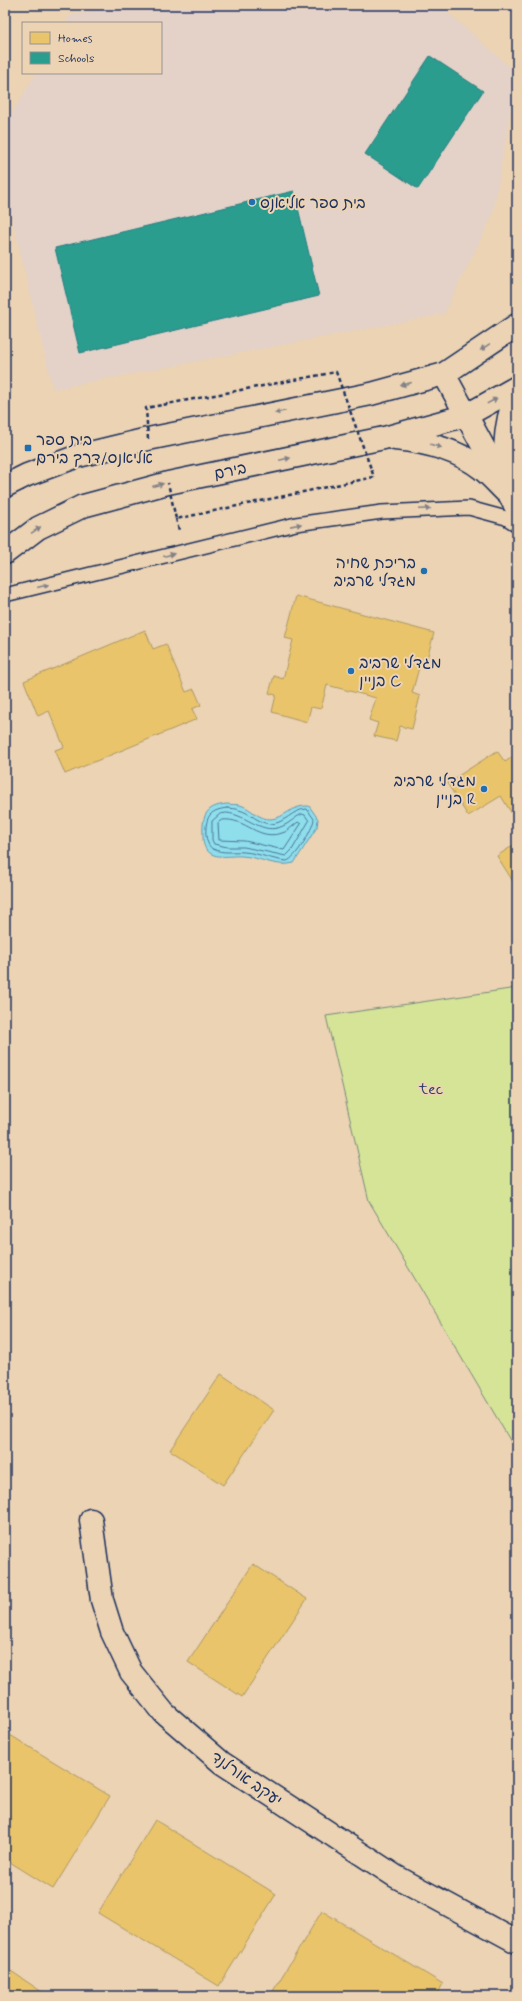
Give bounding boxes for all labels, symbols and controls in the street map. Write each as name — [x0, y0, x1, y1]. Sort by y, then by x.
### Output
legend — [22, 22, 162, 74]
text: Homes — [58, 31, 93, 47]
text: Schools — [58, 51, 94, 67]
place label: בית ספר אליאנס — [260, 193, 366, 214]
marker: בית ספר אליאנס — [247, 197, 257, 207]
one-way arrow — [479, 343, 490, 351]
one-way arrow — [400, 381, 412, 387]
one-way arrow — [486, 397, 498, 404]
one-way arrow — [273, 410, 286, 416]
place label: בית ספר אליאנס/דרך בירם — [36, 430, 153, 469]
marker: בית ספר אליאנס/דרך בירם — [23, 443, 33, 453]
one-way arrow — [431, 443, 443, 449]
one-way arrow — [279, 455, 291, 461]
street label: בירם — [212, 458, 248, 485]
one-way arrow — [151, 482, 164, 488]
one-way arrow — [419, 506, 432, 512]
one-way arrow — [289, 521, 302, 527]
one-way arrow — [31, 526, 41, 534]
one-way arrow — [163, 551, 175, 557]
place label: בריכת שחיה מגדלי שרביב — [333, 553, 416, 592]
marker: בריכת שחיה מגדלי שרביב — [419, 566, 429, 576]
one-way arrow — [37, 582, 49, 588]
place label: מגדלי שרביב בניין C — [359, 653, 442, 692]
marker: מגדלי שרביב בניין C — [346, 666, 356, 676]
place label: מגדלי שרביב בניין R — [393, 771, 476, 810]
marker: מגדלי שרביב בניין R — [479, 784, 489, 794]
park label: tec — [418, 1079, 443, 1100]
street label: יעקב אורלנד — [206, 1747, 286, 1811]

